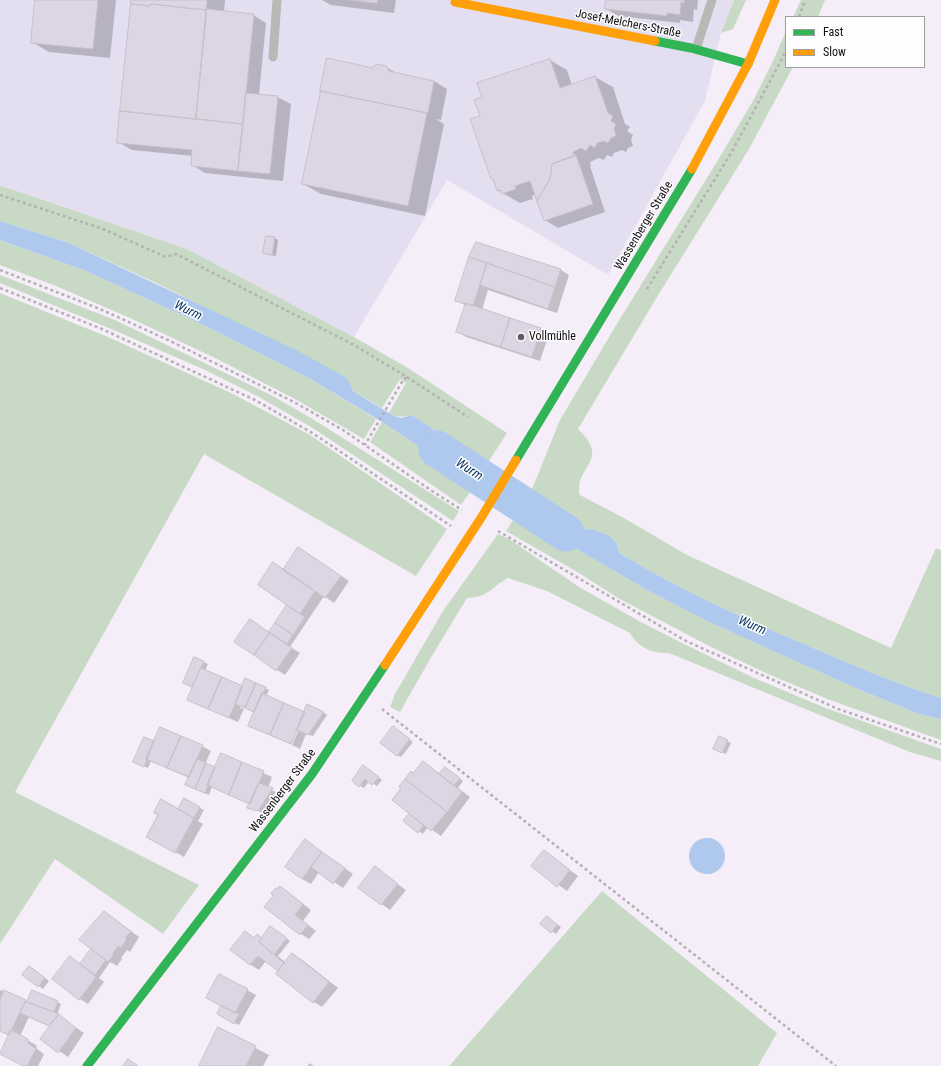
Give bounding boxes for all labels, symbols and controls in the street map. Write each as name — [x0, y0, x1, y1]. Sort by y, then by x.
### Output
street label: Josef-Melchers-Straße — [574, 7, 682, 41]
legend — [785, 16, 925, 68]
text: Fast — [823, 25, 843, 39]
text: Slow — [823, 45, 846, 59]
street label: Wassenberger Straße — [612, 179, 676, 273]
water label: Wurm — [172, 298, 204, 324]
place label: Vollmühle — [529, 330, 576, 344]
marker: Vollmühle — [516, 332, 526, 342]
water label: Wurm — [453, 456, 485, 484]
water label: Wurm — [736, 613, 768, 639]
street label: Wassenberger Straße — [247, 746, 319, 836]

